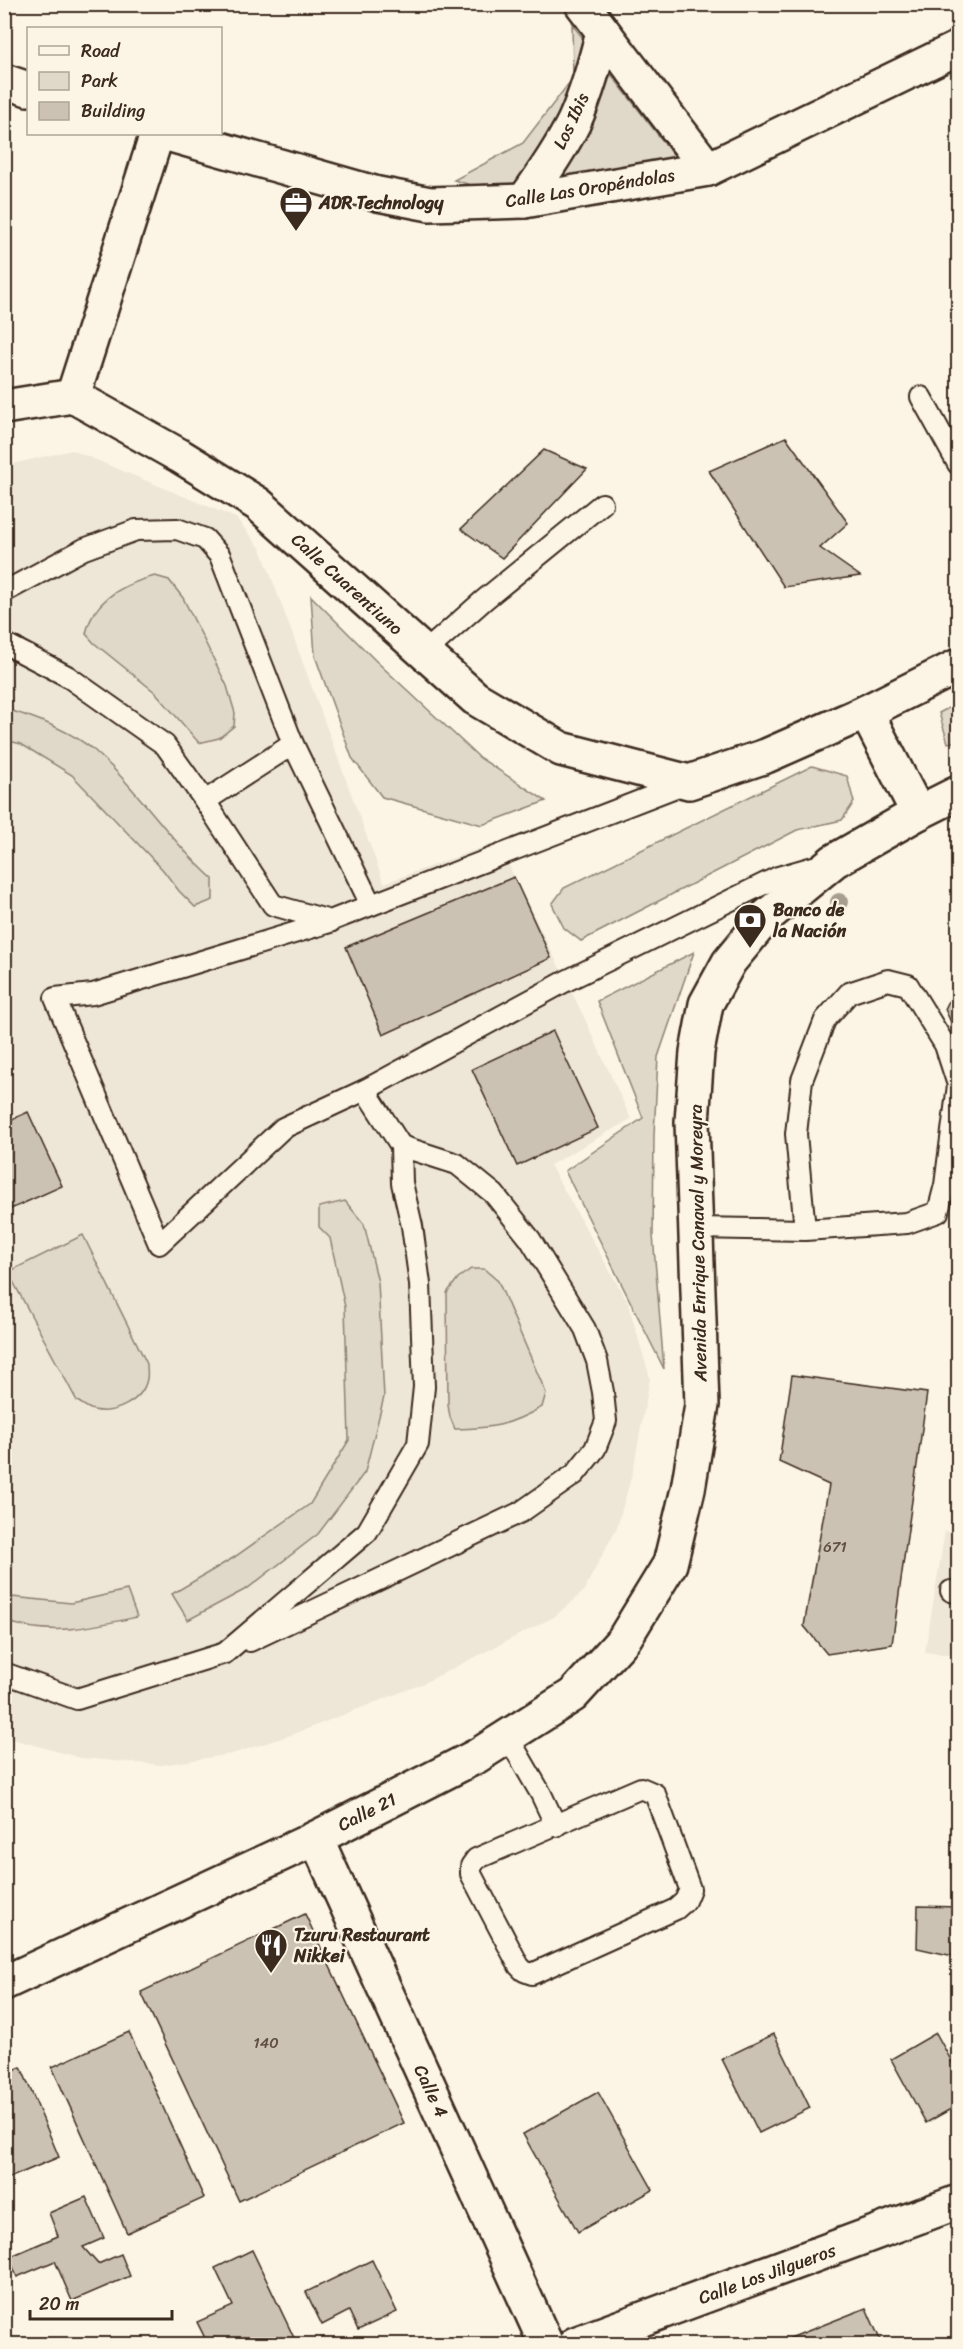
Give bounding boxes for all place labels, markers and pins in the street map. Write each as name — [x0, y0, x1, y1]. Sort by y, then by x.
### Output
office icon: ADR Technology — [278, 185, 314, 232]
place label: ADR Technology — [318, 187, 444, 219]
place label: Banco de la Nación — [772, 894, 846, 947]
bank icon: Banco de la Nación — [732, 902, 768, 949]
place label: Tzuru Restaurant Nikkei — [293, 1919, 430, 1972]
restaurant icon: Tzuru Restaurant Nikkei — [253, 1927, 289, 1974]

